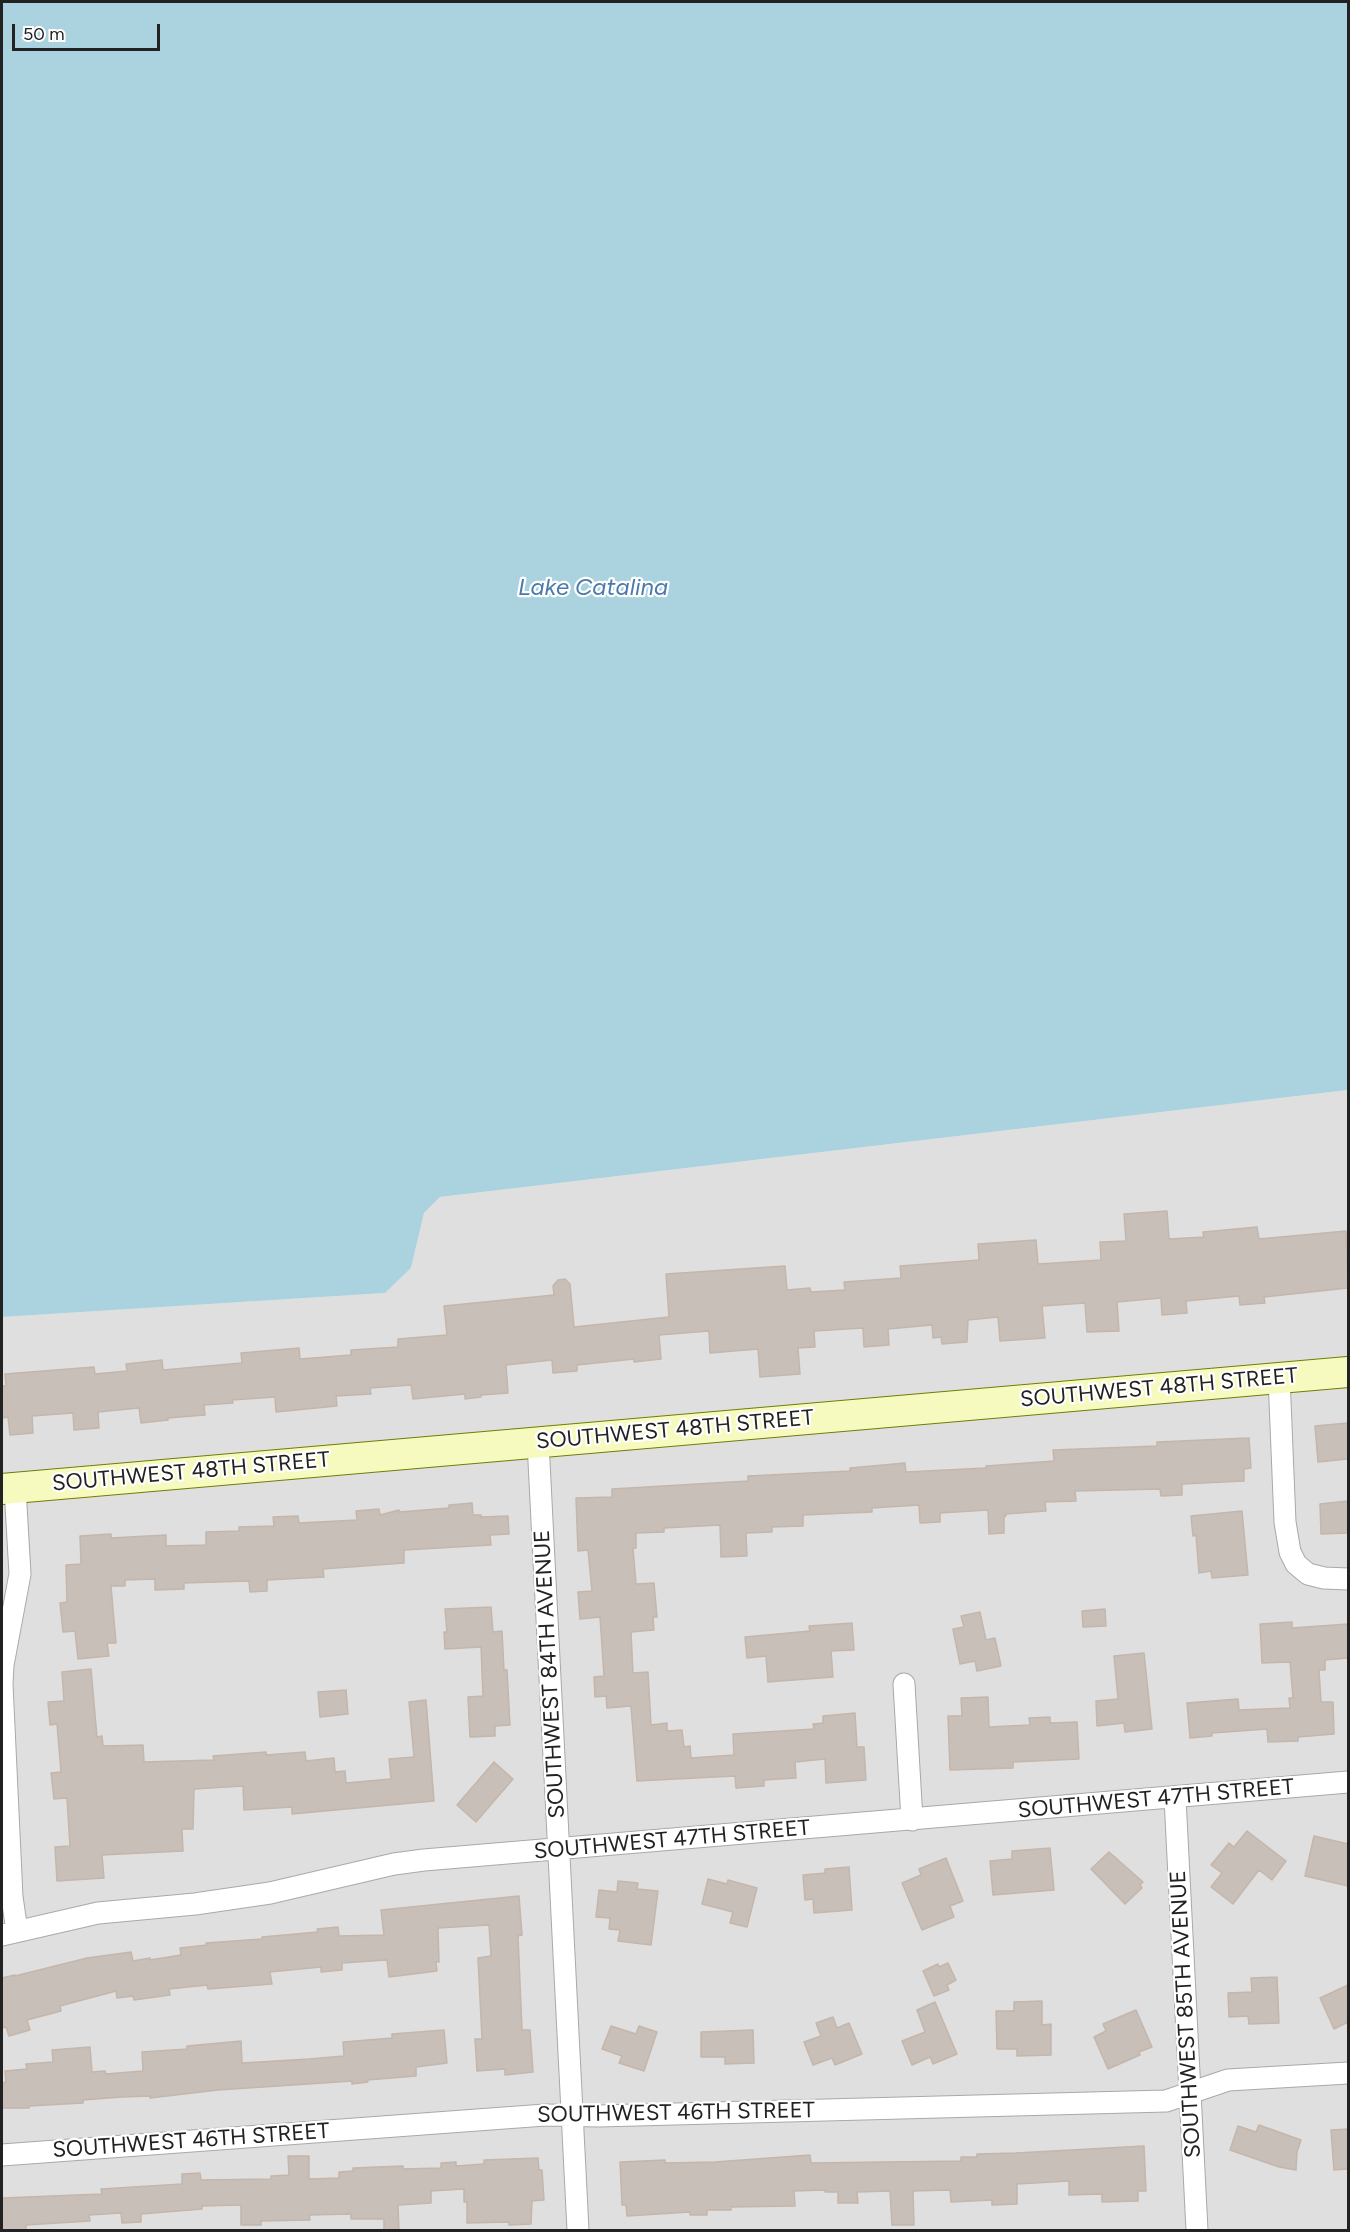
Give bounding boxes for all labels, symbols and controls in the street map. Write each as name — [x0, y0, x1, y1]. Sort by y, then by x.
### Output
scale bar — [15, 12, 164, 50]
text: 50 m — [23, 23, 65, 45]
water label: Lake Catalina — [518, 574, 668, 602]
street label: SOUTHWEST 48TH STREET — [1019, 1363, 1299, 1413]
street label: SOUTHWEST 48TH STREET — [535, 1405, 815, 1455]
street label: SOUTHWEST 48TH STREET — [51, 1447, 331, 1497]
street label: SOUTHWEST 84TH AVENUE — [529, 1529, 571, 1819]
street label: SOUTHWEST 47TH STREET — [1017, 1774, 1295, 1824]
street label: SOUTHWEST 47TH STREET — [533, 1815, 811, 1865]
street label: SOUTHWEST 85TH AVENUE — [1165, 1870, 1207, 2158]
street label: SOUTHWEST 46TH STREET — [537, 2097, 815, 2129]
street label: SOUTHWEST 46TH STREET — [52, 2118, 330, 2164]

